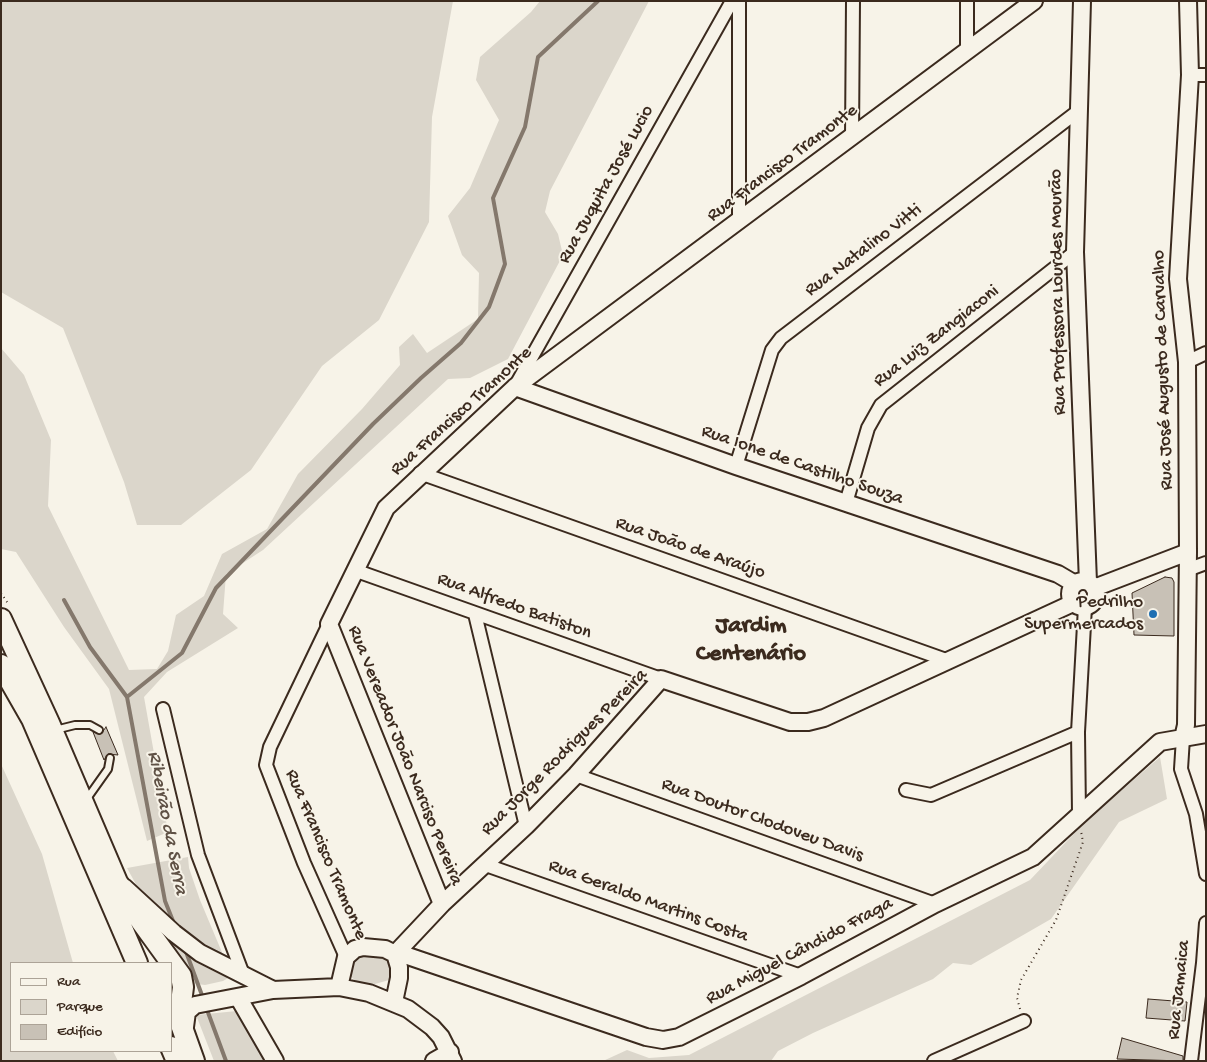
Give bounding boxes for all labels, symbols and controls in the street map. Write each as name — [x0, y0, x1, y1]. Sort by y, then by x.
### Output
street label: Rua Francisco Tramonte — [703, 100, 863, 228]
street label: Rua Juquita José Lucio — [554, 102, 660, 268]
street label: Rua Professora Lourdes Mourão — [1045, 169, 1073, 415]
street label: Rua Natalino Vitti — [801, 199, 927, 303]
street label: Rua José Augusto de Carvalho — [1148, 250, 1180, 490]
street label: Rua Luiz Zangiaconi — [869, 281, 1005, 393]
street label: Rua Francisco Tramonte — [386, 342, 538, 482]
street label: Rua Ione de Castilho Souza — [698, 421, 906, 511]
street label: Rua João de Araújo — [612, 513, 768, 585]
street label: Rua Alfredo Batiston — [434, 568, 594, 646]
place label: Pedrilho Supermercados — [1024, 592, 1143, 636]
marker: Pedrilho Supermercados — [1147, 608, 1159, 620]
district label: Jardim Centenário — [696, 613, 806, 669]
street label: Rua Vereador João Narciso Pereira — [341, 623, 467, 889]
street label: Rua Jorge Rodrigues Pereira — [477, 665, 653, 841]
water label: Ribeirão da Serra — [140, 749, 192, 897]
street label: Rua Francisco Tramonte — [279, 766, 371, 944]
street label: Rua Doutor Clodoveu Davis — [658, 774, 866, 868]
street label: Rua Geraldo Martins Costa — [545, 855, 751, 949]
street label: Rua Miguel Cândido Fraga — [703, 893, 897, 1011]
street label: Rua Jamaica — [1163, 939, 1197, 1041]
legend — [10, 962, 172, 1052]
text: Rua — [57, 973, 80, 991]
text: Parque — [57, 998, 103, 1016]
text: Edifício — [57, 1023, 102, 1041]

